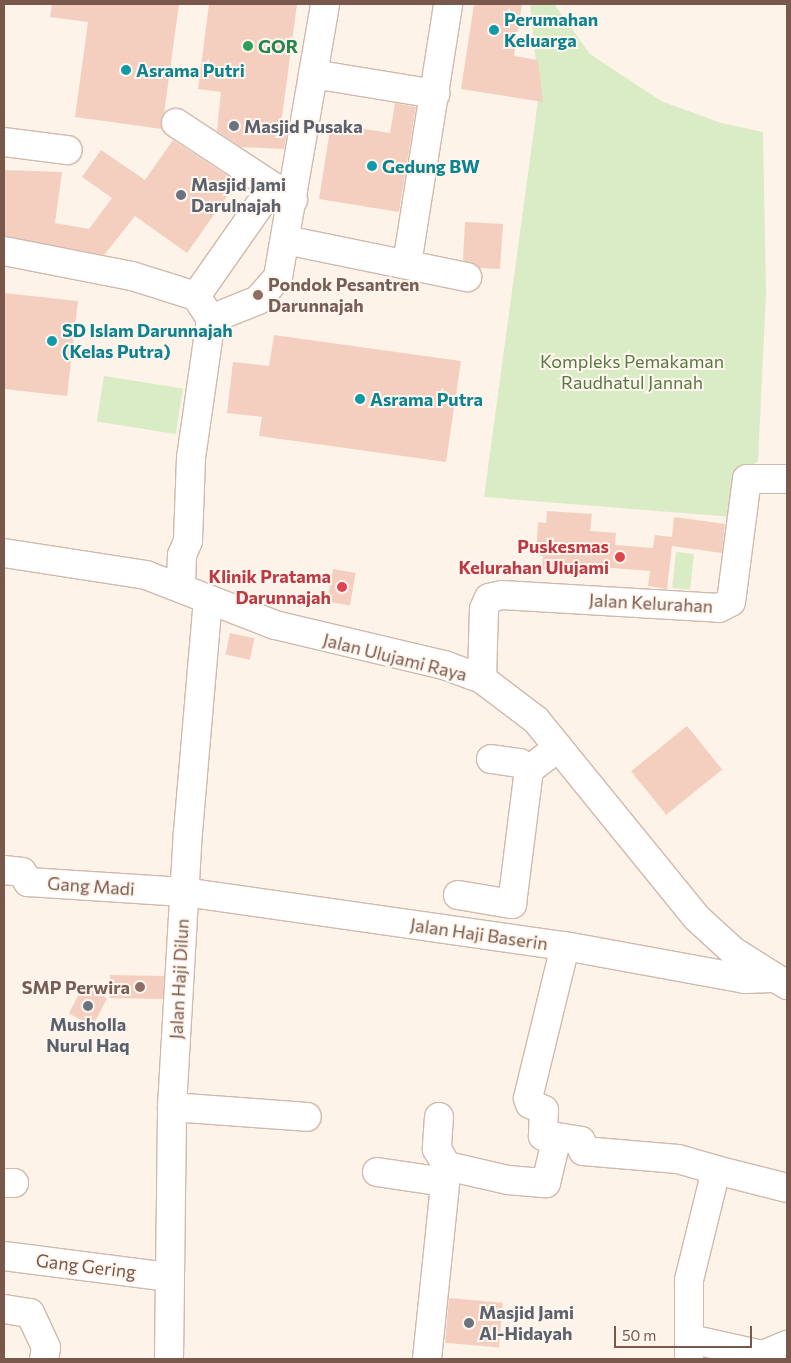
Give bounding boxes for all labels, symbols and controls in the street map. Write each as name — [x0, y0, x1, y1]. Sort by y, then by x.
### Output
place label: Perumahan Keluarga — [504, 9, 598, 52]
marker: Perumahan Keluarga — [488, 24, 500, 36]
place label: GOR — [258, 35, 298, 57]
marker: GOR — [242, 40, 254, 52]
place label: Asrama Putri — [136, 59, 245, 81]
marker: Asrama Putri — [120, 64, 132, 76]
place label: Masjid Pusaka — [244, 115, 363, 137]
marker: Masjid Pusaka — [228, 120, 240, 132]
place label: Gedung BW — [382, 155, 480, 177]
marker: Gedung BW — [366, 160, 378, 172]
place label: Masjid Jami Darulnajah — [191, 174, 286, 216]
marker: Masjid Jami Darulnajah — [175, 189, 187, 201]
place label: Pondok Pesantren Darunnajah — [268, 274, 420, 316]
marker: Pondok Pesantren Darunnajah — [252, 289, 264, 301]
place label: SD Islam Darunnajah (Kelas Putra) — [62, 320, 233, 362]
marker: SD Islam Darunnajah (Kelas Putra) — [46, 335, 58, 347]
park label: Kompleks Pemakaman Raudhatul Jannah — [540, 351, 724, 394]
place label: Asrama Putra — [370, 388, 483, 410]
marker: Asrama Putra — [354, 393, 366, 405]
place label: Puskesmas Kelurahan Ulujami — [459, 536, 609, 578]
marker: Puskesmas Kelurahan Ulujami — [613, 550, 627, 564]
place label: Klinik Pratama Darunnajah — [209, 566, 331, 608]
marker: Klinik Pratama Darunnajah — [335, 580, 349, 594]
street label: Jalan Kelurahan — [588, 589, 714, 617]
street label: Jalan Ulujami Raya — [321, 629, 469, 685]
street label: Gang Madi — [47, 872, 135, 900]
street label: Jalan Haji Baserin — [409, 914, 549, 954]
street label: Jalan Haji Dilun — [165, 918, 193, 1040]
place label: SMP Perwira — [22, 976, 130, 998]
marker: SMP Perwira — [134, 981, 146, 993]
marker: Musholla Nurul Haq — [82, 1000, 94, 1012]
place label: Musholla Nurul Haq — [46, 1014, 130, 1056]
street label: Gang Gering — [35, 1249, 137, 1283]
place label: Masjid Jami Al-Hidayah — [479, 1302, 574, 1345]
scale bar — [616, 1316, 754, 1348]
marker: Masjid Jami Al-Hidayah — [463, 1317, 475, 1329]
text: 50 m — [622, 1326, 656, 1344]

